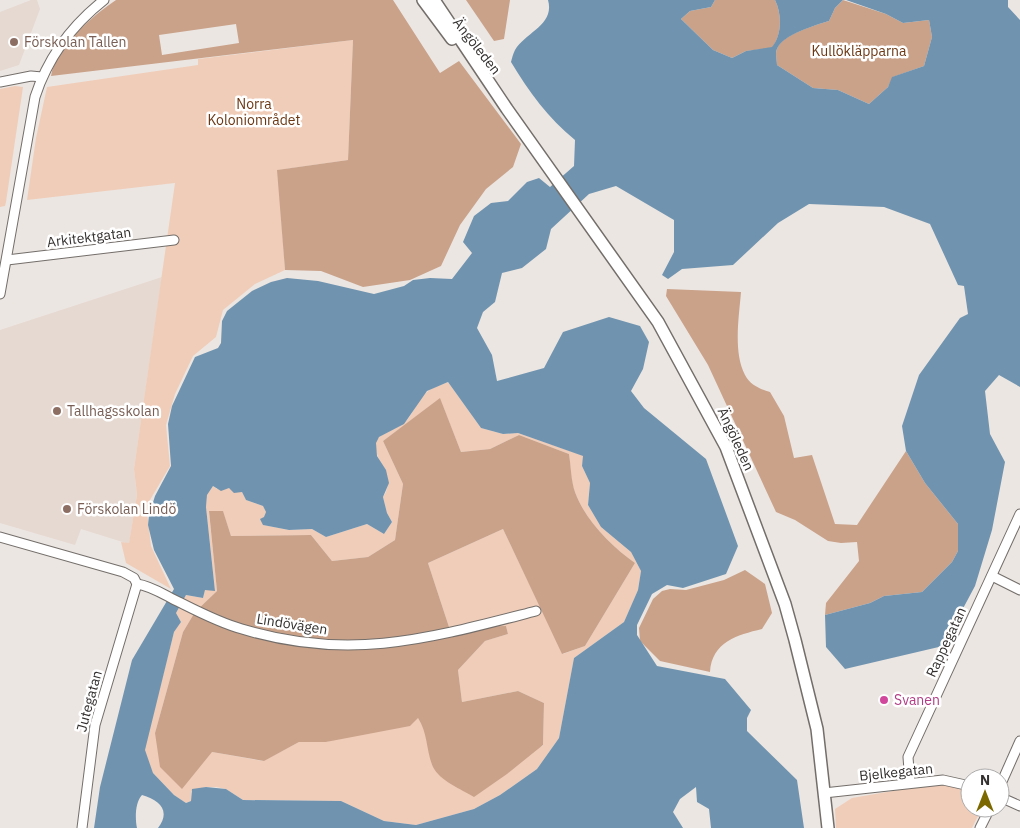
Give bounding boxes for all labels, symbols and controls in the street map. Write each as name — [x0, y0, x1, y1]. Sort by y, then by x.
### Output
street label: Ängöleden — [449, 14, 505, 78]
place label: Förskolan Tallen — [24, 33, 126, 51]
marker: Förskolan Tallen — [8, 36, 20, 48]
park label: Kullökläpparna — [811, 42, 907, 60]
park label: Norra Koloniområdet — [208, 95, 300, 129]
street label: Arkitektgatan — [46, 223, 132, 251]
place label: Tallhagsskolan — [67, 402, 160, 420]
marker: Tallhagsskolan — [51, 405, 63, 417]
street label: Ängöleden — [714, 405, 758, 473]
place label: Förskolan Lindö — [77, 500, 176, 518]
marker: Förskolan Lindö — [61, 503, 73, 515]
street label: Rappegatan — [922, 604, 970, 680]
street label: Lindövägen — [255, 610, 329, 638]
street label: Jutegatan — [72, 668, 106, 734]
place label: Svanen — [894, 691, 940, 709]
marker: Svanen — [878, 694, 890, 706]
street label: Bjelkegatan — [858, 759, 934, 785]
north arrow — [960, 768, 1010, 818]
text: N — [980, 771, 990, 789]

